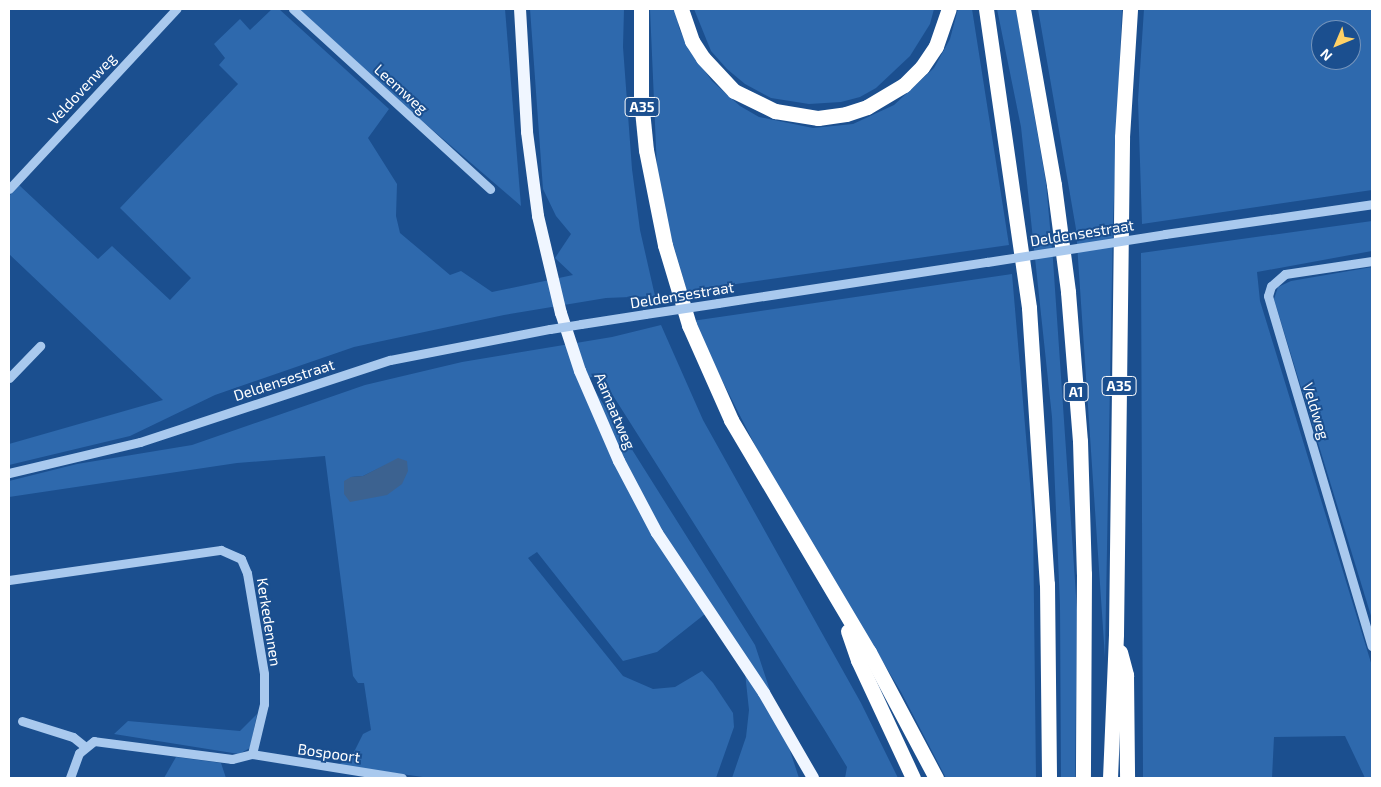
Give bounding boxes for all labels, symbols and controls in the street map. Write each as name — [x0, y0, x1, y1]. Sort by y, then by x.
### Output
north arrow — [1311, 20, 1361, 70]
text: N — [1316, 46, 1335, 65]
street label: Veldovenweg — [44, 49, 120, 129]
street label: Leemweg — [371, 60, 431, 118]
road number: A35 — [624, 95, 660, 118]
street label: Deldensestraat — [1029, 216, 1135, 250]
street label: Deldensestraat — [629, 278, 735, 312]
street label: Deldensestraat — [231, 355, 337, 405]
street label: Aamaatweg — [591, 370, 639, 452]
road number: A35 — [1102, 374, 1136, 398]
street label: Veldweg — [1299, 380, 1333, 442]
road number: A1 — [1064, 381, 1088, 404]
street label: Kerkedennen — [253, 577, 285, 667]
street label: Bospoort — [297, 740, 361, 766]

